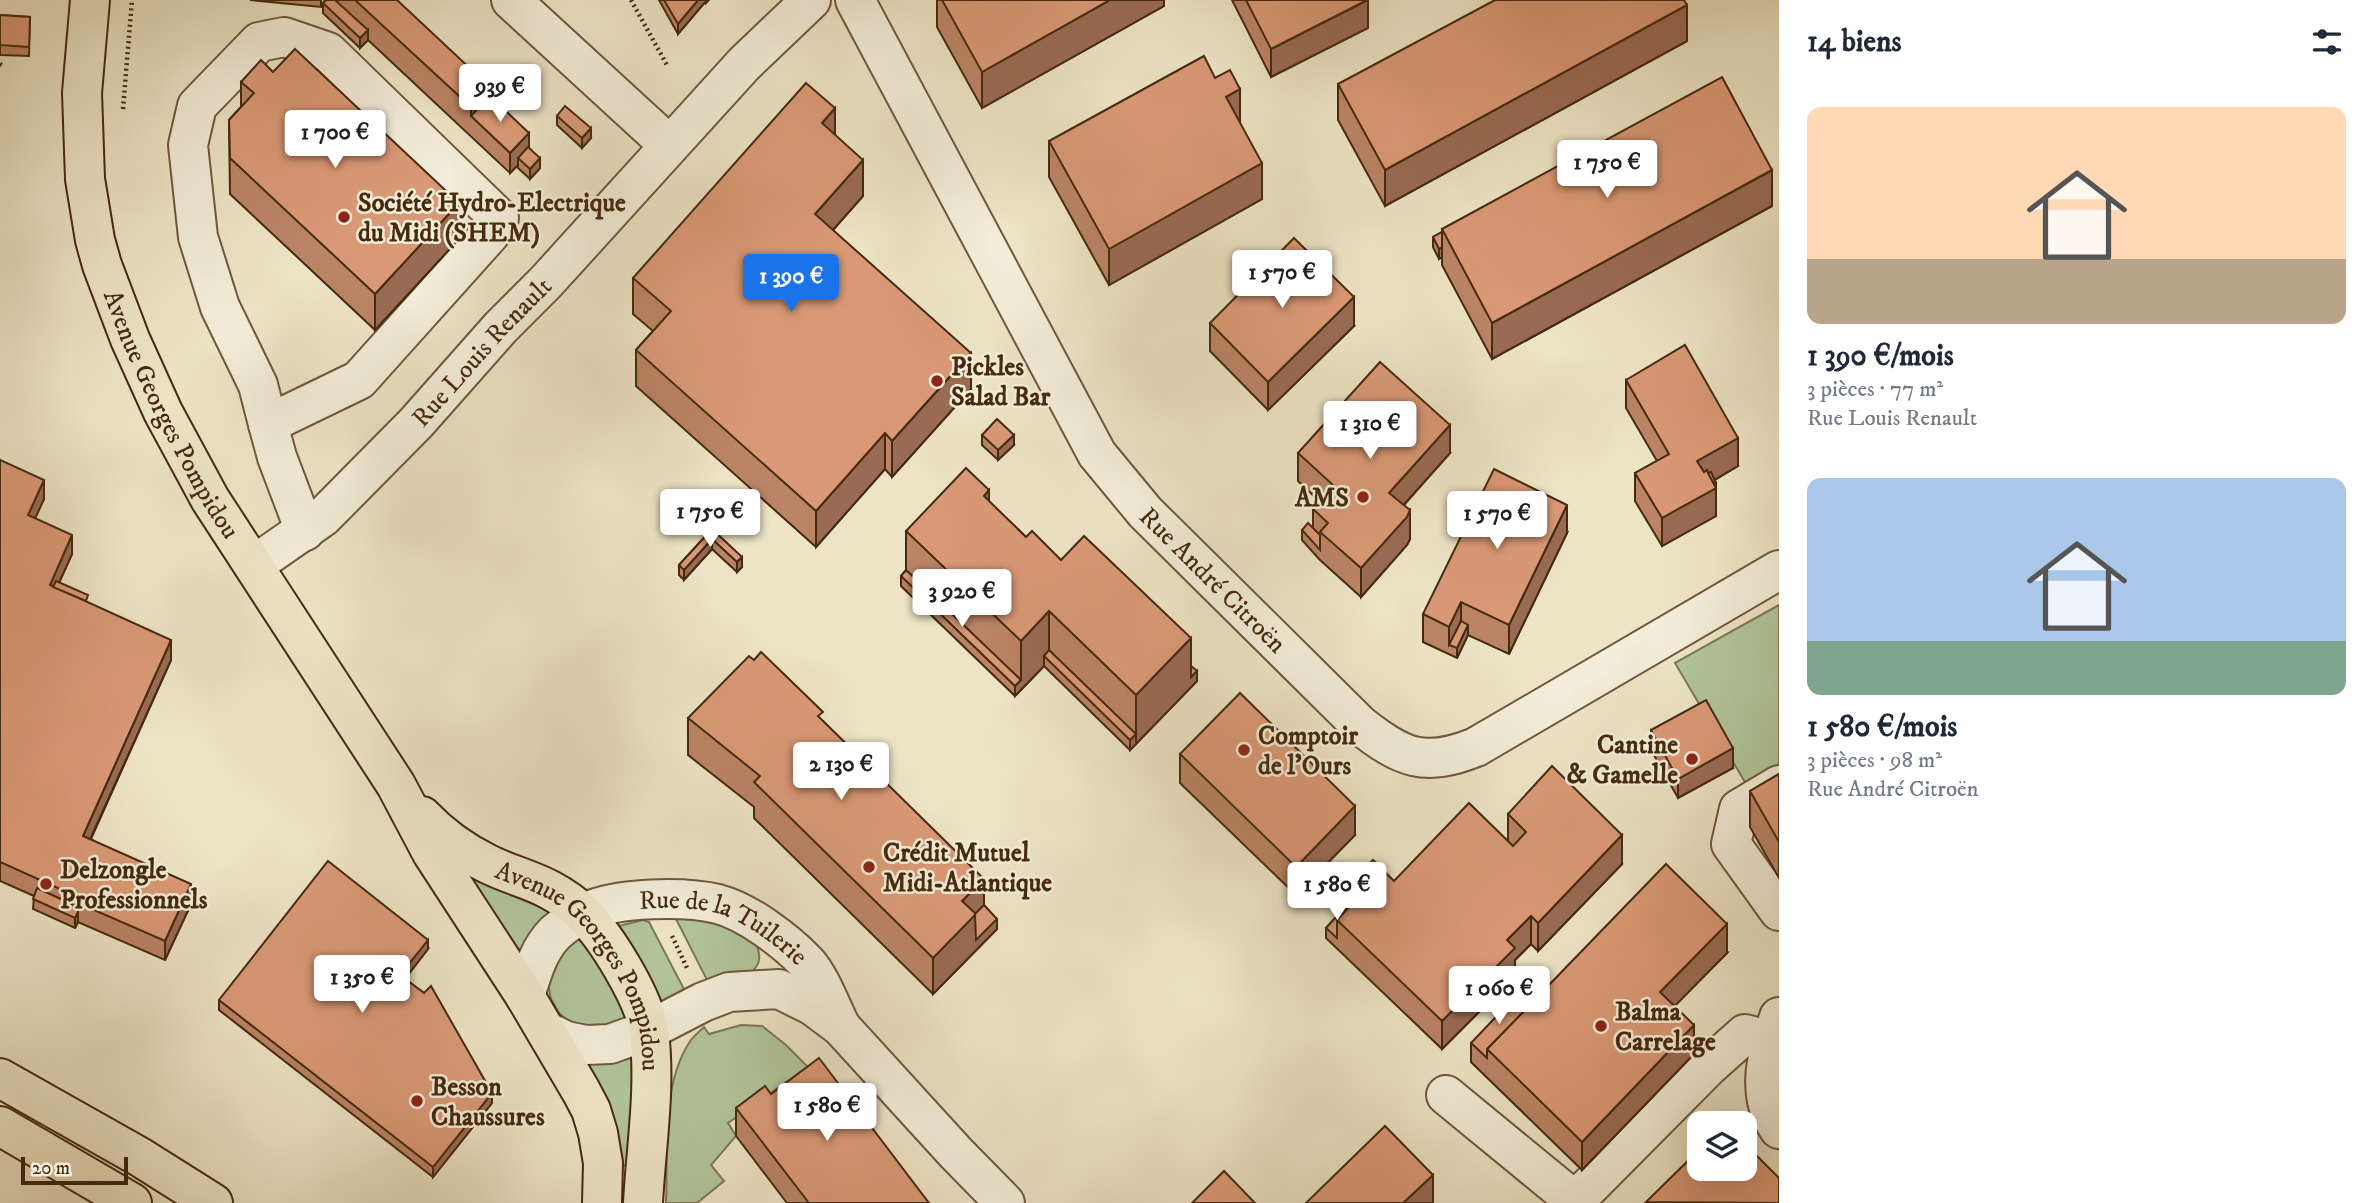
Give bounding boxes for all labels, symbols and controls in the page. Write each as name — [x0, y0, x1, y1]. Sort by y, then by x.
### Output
icon: filters — [2308, 23, 2346, 61]
text: 14 biens — [1807, 24, 1902, 61]
pin: 939 € — [451, 64, 549, 124]
text: 939 € — [475, 72, 525, 101]
pin: 1 700 € — [270, 110, 400, 170]
text: 1 700 € — [301, 118, 369, 147]
pin: 1 750 € — [1542, 140, 1672, 200]
text: 1 750 € — [1573, 148, 1641, 177]
icon: home — [2014, 152, 2140, 278]
place label: Société Hydro-Electrique du Midi (SHEM) — [358, 187, 626, 250]
marker: Société Hydro-Electrique du Midi (SHEM) — [336, 209, 352, 225]
pin: 1 570 € — [1217, 250, 1347, 310]
pin: 1 390 € — [726, 254, 856, 314]
text: 1 570 € — [1248, 258, 1316, 287]
text: 1 390 € — [759, 262, 823, 291]
street label: Rue Louis Renault — [405, 271, 559, 435]
street label: Avenue Georges Pompidou — [95, 286, 246, 546]
text: 1 390 €/mois — [1807, 338, 1954, 375]
place label: Pickles Salad Bar — [951, 351, 1051, 414]
marker: Pickles Salad Bar — [929, 373, 945, 389]
text: 3 pièces · 77 m² — [1807, 375, 1943, 404]
pin: 1 310 € — [1305, 402, 1435, 461]
text: Rue Louis Renault — [1807, 404, 1977, 433]
text: 1 310 € — [1339, 409, 1401, 438]
place label: AMS — [1294, 482, 1349, 515]
marker: AMS — [1355, 489, 1371, 505]
pin: 1 750 € — [645, 490, 775, 549]
pin: 1 570 € — [1432, 491, 1562, 551]
text: 1 750 € — [676, 497, 744, 526]
text: 1 570 € — [1463, 499, 1531, 528]
street label: Rue André Citroën — [1132, 501, 1293, 661]
icon: home — [2014, 523, 2140, 649]
pin: 3 920 € — [897, 570, 1027, 629]
text: 3 920 € — [928, 577, 996, 606]
text: 1 580 €/mois — [1807, 709, 1957, 746]
place label: Comptoir de l'Ours — [1258, 720, 1358, 783]
place label: Cantine & Gamelle — [1567, 729, 1678, 792]
pin: 2 130 € — [776, 742, 906, 802]
marker: Comptoir de l'Ours — [1236, 742, 1252, 758]
text: 3 pièces · 98 m² — [1807, 746, 1942, 775]
text: 2 130 € — [809, 750, 873, 779]
marker: Cantine & Gamelle — [1684, 751, 1700, 767]
text: Rue André Citroën — [1807, 775, 1979, 804]
place label: Crédit Mutuel Midi-Atlantique — [883, 837, 1052, 900]
place label: Delzongle Professionnels — [60, 854, 208, 917]
street label: Avenue Georges Pompidou — [490, 854, 666, 1072]
marker: Crédit Mutuel Midi-Atlantique — [861, 859, 877, 875]
pin: 1 580 € — [1272, 862, 1402, 922]
text: 1 580 € — [1303, 870, 1371, 899]
marker: Delzongle Professionnels — [38, 876, 54, 892]
street label: Rue de la Tuilerie — [638, 884, 814, 973]
pin: 1 350 € — [297, 956, 427, 1015]
text: 1 350 € — [330, 963, 394, 992]
pin: 1 060 € — [1434, 967, 1564, 1026]
text: 1 060 € — [1465, 974, 1533, 1003]
place label: Balma Carrelage — [1615, 996, 1716, 1059]
marker: Balma Carrelage — [1593, 1018, 1609, 1034]
place label: Besson Chaussures — [431, 1071, 545, 1134]
pin: 1 580 € — [762, 1084, 892, 1143]
text: 1 580 € — [793, 1091, 861, 1120]
marker: Besson Chaussures — [409, 1093, 425, 1109]
map controls — [1687, 1111, 1757, 1181]
button: layers — [1687, 1111, 1757, 1181]
scale bar — [21, 1154, 128, 1186]
text: 20 m — [32, 1157, 70, 1180]

